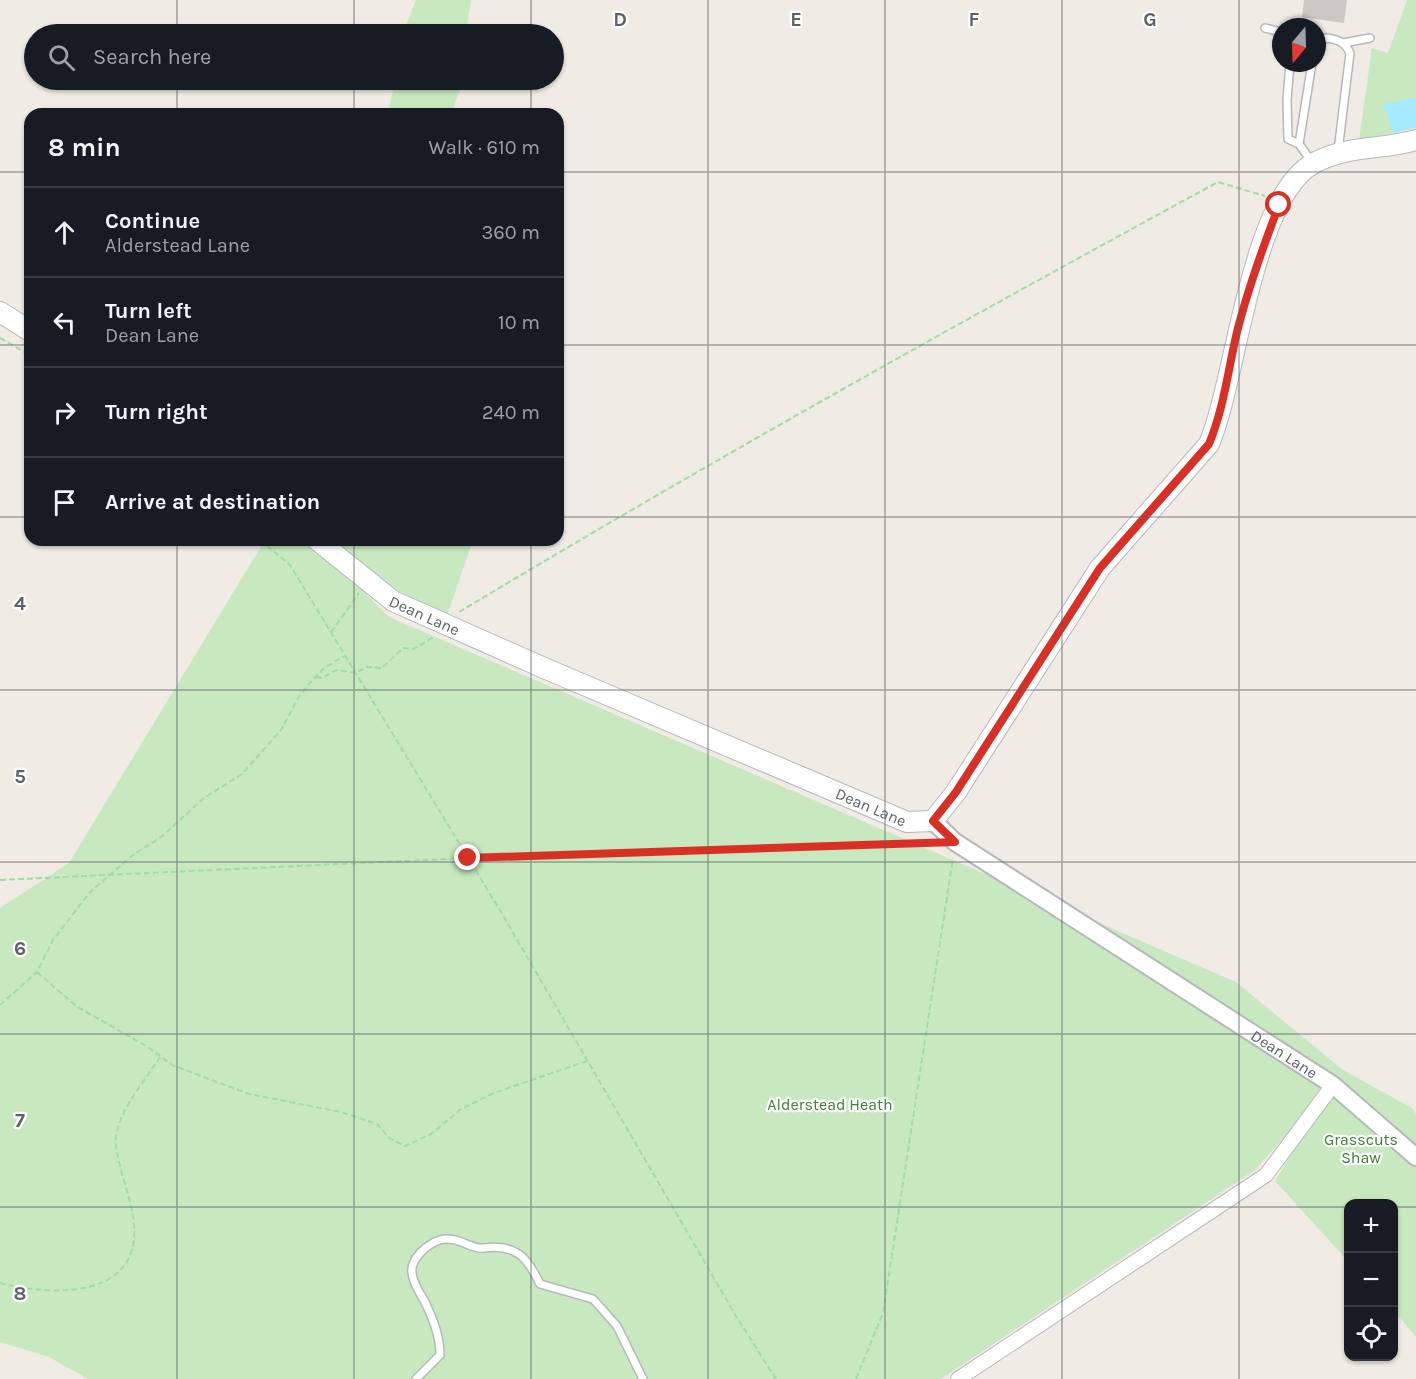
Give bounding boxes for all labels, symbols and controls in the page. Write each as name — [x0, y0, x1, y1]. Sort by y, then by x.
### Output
text: D — [613, 8, 627, 31]
text: E — [790, 8, 802, 31]
text: F — [969, 8, 980, 31]
text: G — [1143, 8, 1157, 31]
north arrow — [1272, 18, 1326, 72]
search box — [24, 24, 564, 90]
icon: search — [45, 41, 78, 74]
text: Search here — [93, 44, 211, 70]
text: 8 min — [48, 132, 121, 163]
text: Walk · 610 m — [428, 136, 540, 159]
route start — [1265, 191, 1291, 217]
text: Continue — [105, 208, 200, 234]
icon: ahead — [48, 216, 81, 249]
text: 360 m — [481, 221, 540, 244]
text: Alderstead Lane — [105, 234, 250, 257]
text: Turn left — [105, 298, 192, 324]
icon: left — [48, 306, 81, 339]
text: 10 m — [498, 311, 540, 334]
text: Dean Lane — [105, 324, 199, 347]
icon: right — [48, 396, 81, 429]
text: Turn right — [105, 399, 208, 425]
text: 240 m — [482, 401, 540, 424]
icon: arrive — [48, 486, 81, 519]
text: Arrive at destination — [105, 489, 320, 515]
street label: Dean Lane — [386, 591, 463, 639]
text: 4 — [14, 592, 26, 615]
text: 5 — [14, 765, 26, 788]
street label: Dean Lane — [833, 783, 909, 830]
route end — [454, 844, 480, 870]
text: 6 — [14, 937, 26, 960]
street label: Dean Lane — [1248, 1025, 1321, 1082]
park label: Alderstead Heath — [767, 1095, 893, 1114]
text: 7 — [15, 1109, 25, 1132]
park label: Grasscuts Shaw — [1324, 1130, 1398, 1167]
map controls — [1344, 1199, 1398, 1361]
button: + — [1344, 1199, 1398, 1253]
button: − — [1344, 1253, 1398, 1307]
text: 8 — [14, 1282, 26, 1305]
button: locate — [1344, 1307, 1398, 1361]

